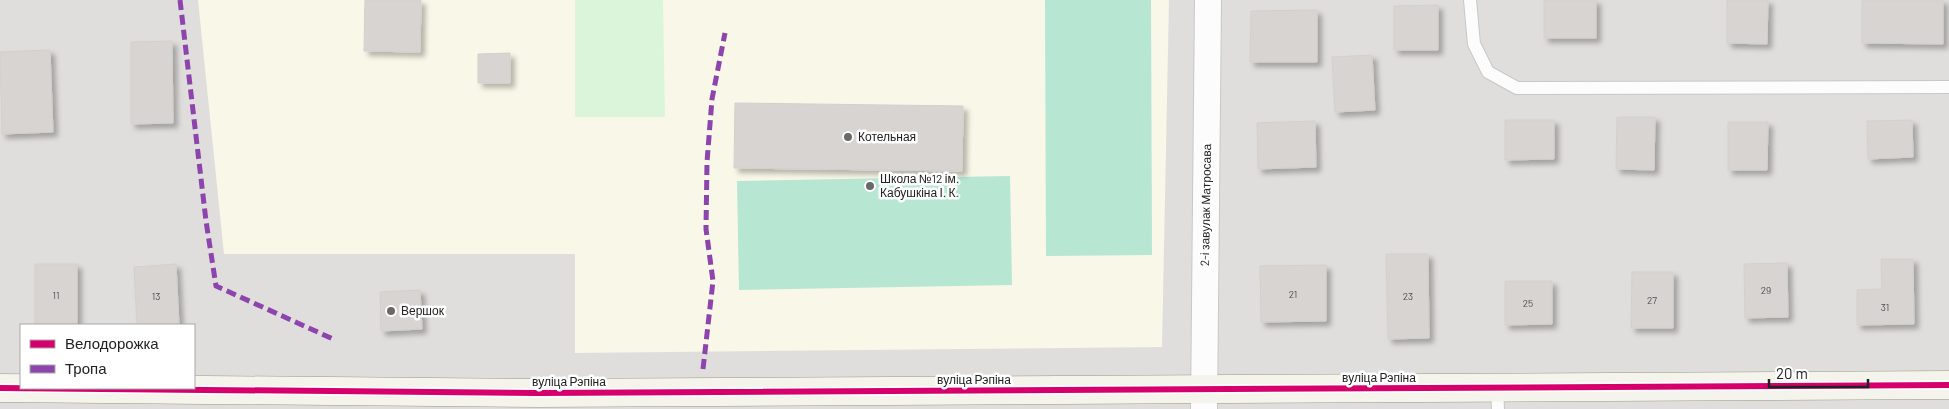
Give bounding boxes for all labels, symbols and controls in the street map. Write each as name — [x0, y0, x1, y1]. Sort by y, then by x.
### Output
place label: Котельная — [858, 129, 916, 143]
marker: Котельная — [842, 131, 854, 143]
street label: 2-і завулак Матросава — [1197, 143, 1214, 266]
place label: Школа №12 ім. Кабушкіна І. К. — [880, 171, 959, 200]
marker: Школа №12 ім. Кабушкіна І. К. — [864, 180, 876, 192]
house number: 29 — [1761, 284, 1771, 296]
house number: 21 — [1289, 288, 1297, 300]
house number: 11 — [52, 289, 60, 301]
house number: 13 — [152, 290, 160, 302]
house number: 23 — [1403, 290, 1413, 302]
house number: 27 — [1647, 294, 1657, 306]
house number: 25 — [1523, 297, 1533, 309]
house number: 31 — [1881, 301, 1889, 313]
place label: Вершок — [401, 303, 445, 318]
marker: Вершок — [385, 305, 397, 317]
legend — [20, 324, 195, 389]
text: Велодорожка — [65, 334, 159, 352]
scale bar — [1769, 356, 1868, 388]
text: Тропа — [65, 359, 107, 377]
text: 20 m — [1776, 364, 1808, 382]
street label: вуліца Рэпіна — [1342, 370, 1416, 385]
street label: вуліца Рэпіна — [937, 372, 1011, 387]
street label: вуліца Рэпіна — [532, 374, 606, 389]

